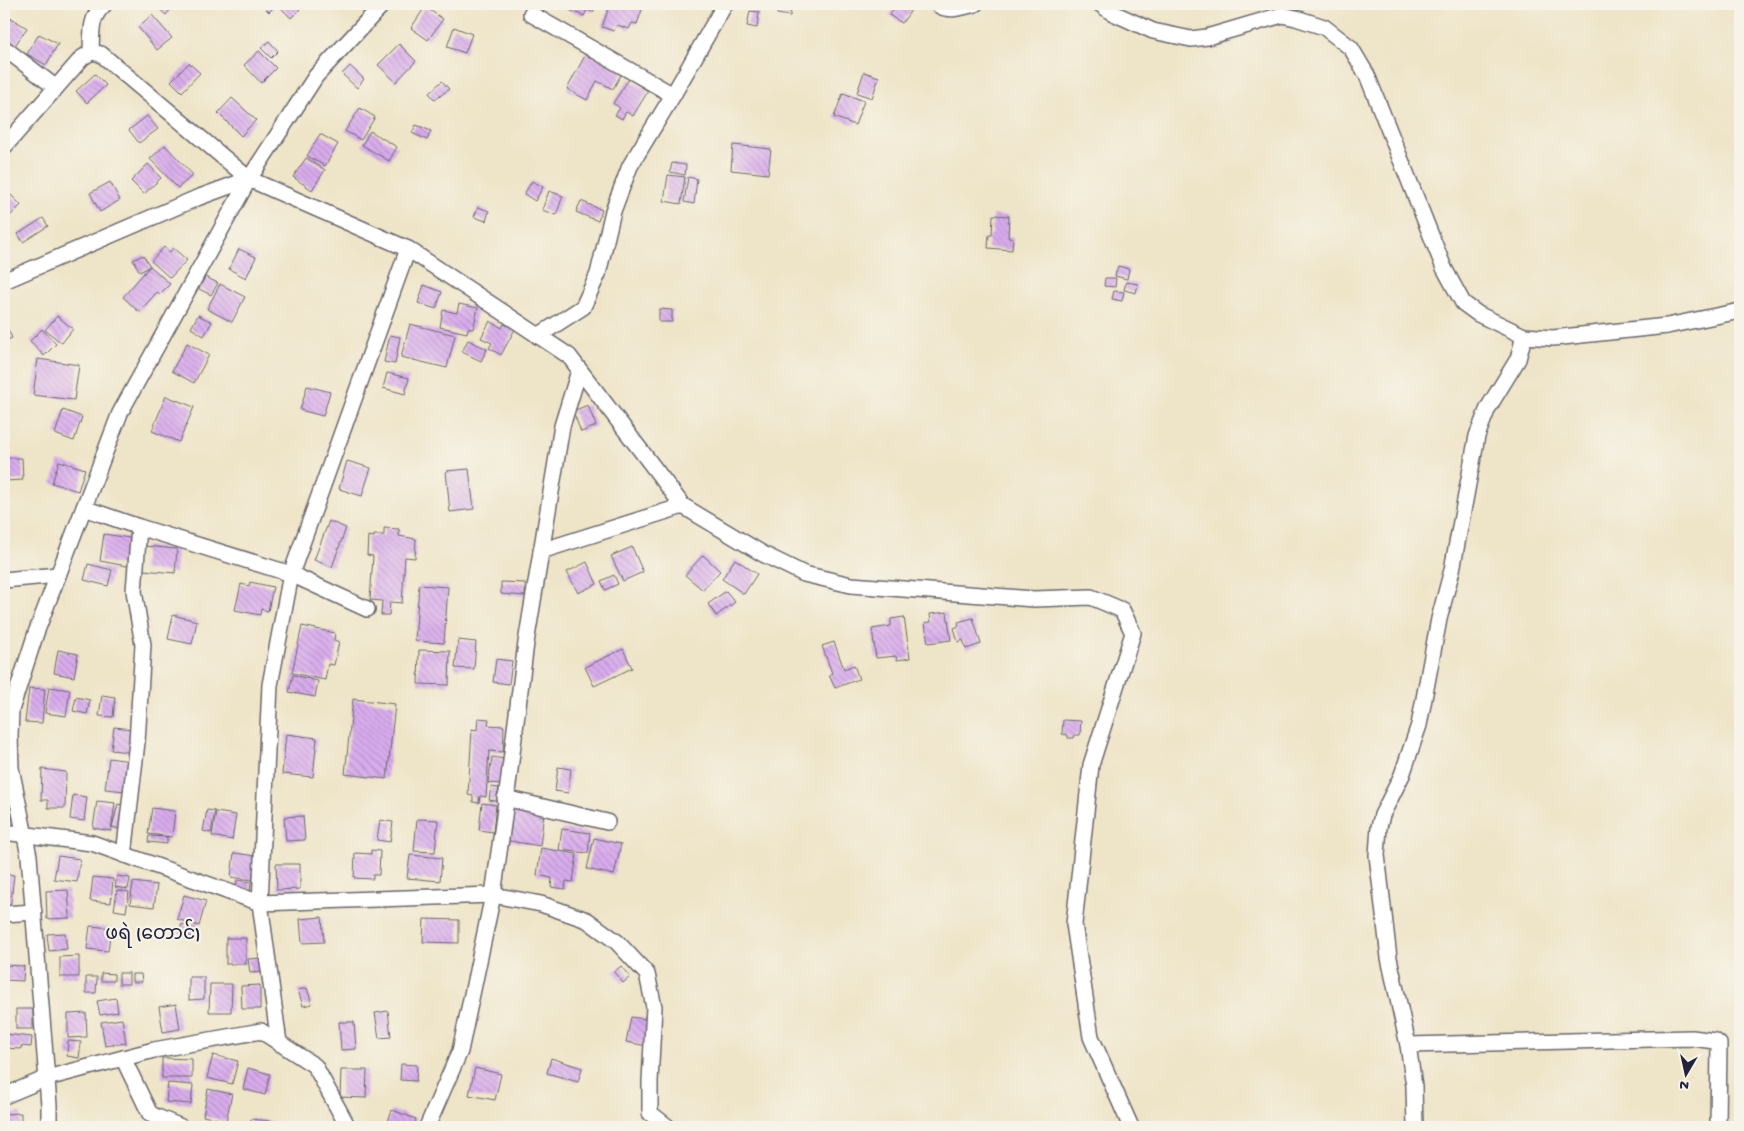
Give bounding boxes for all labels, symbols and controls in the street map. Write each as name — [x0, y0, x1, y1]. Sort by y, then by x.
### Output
district label: ဖရဲ (တောင်) — [105, 918, 201, 948]
north arrow — [1662, 1048, 1712, 1098]
text: N — [1679, 1075, 1690, 1093]

